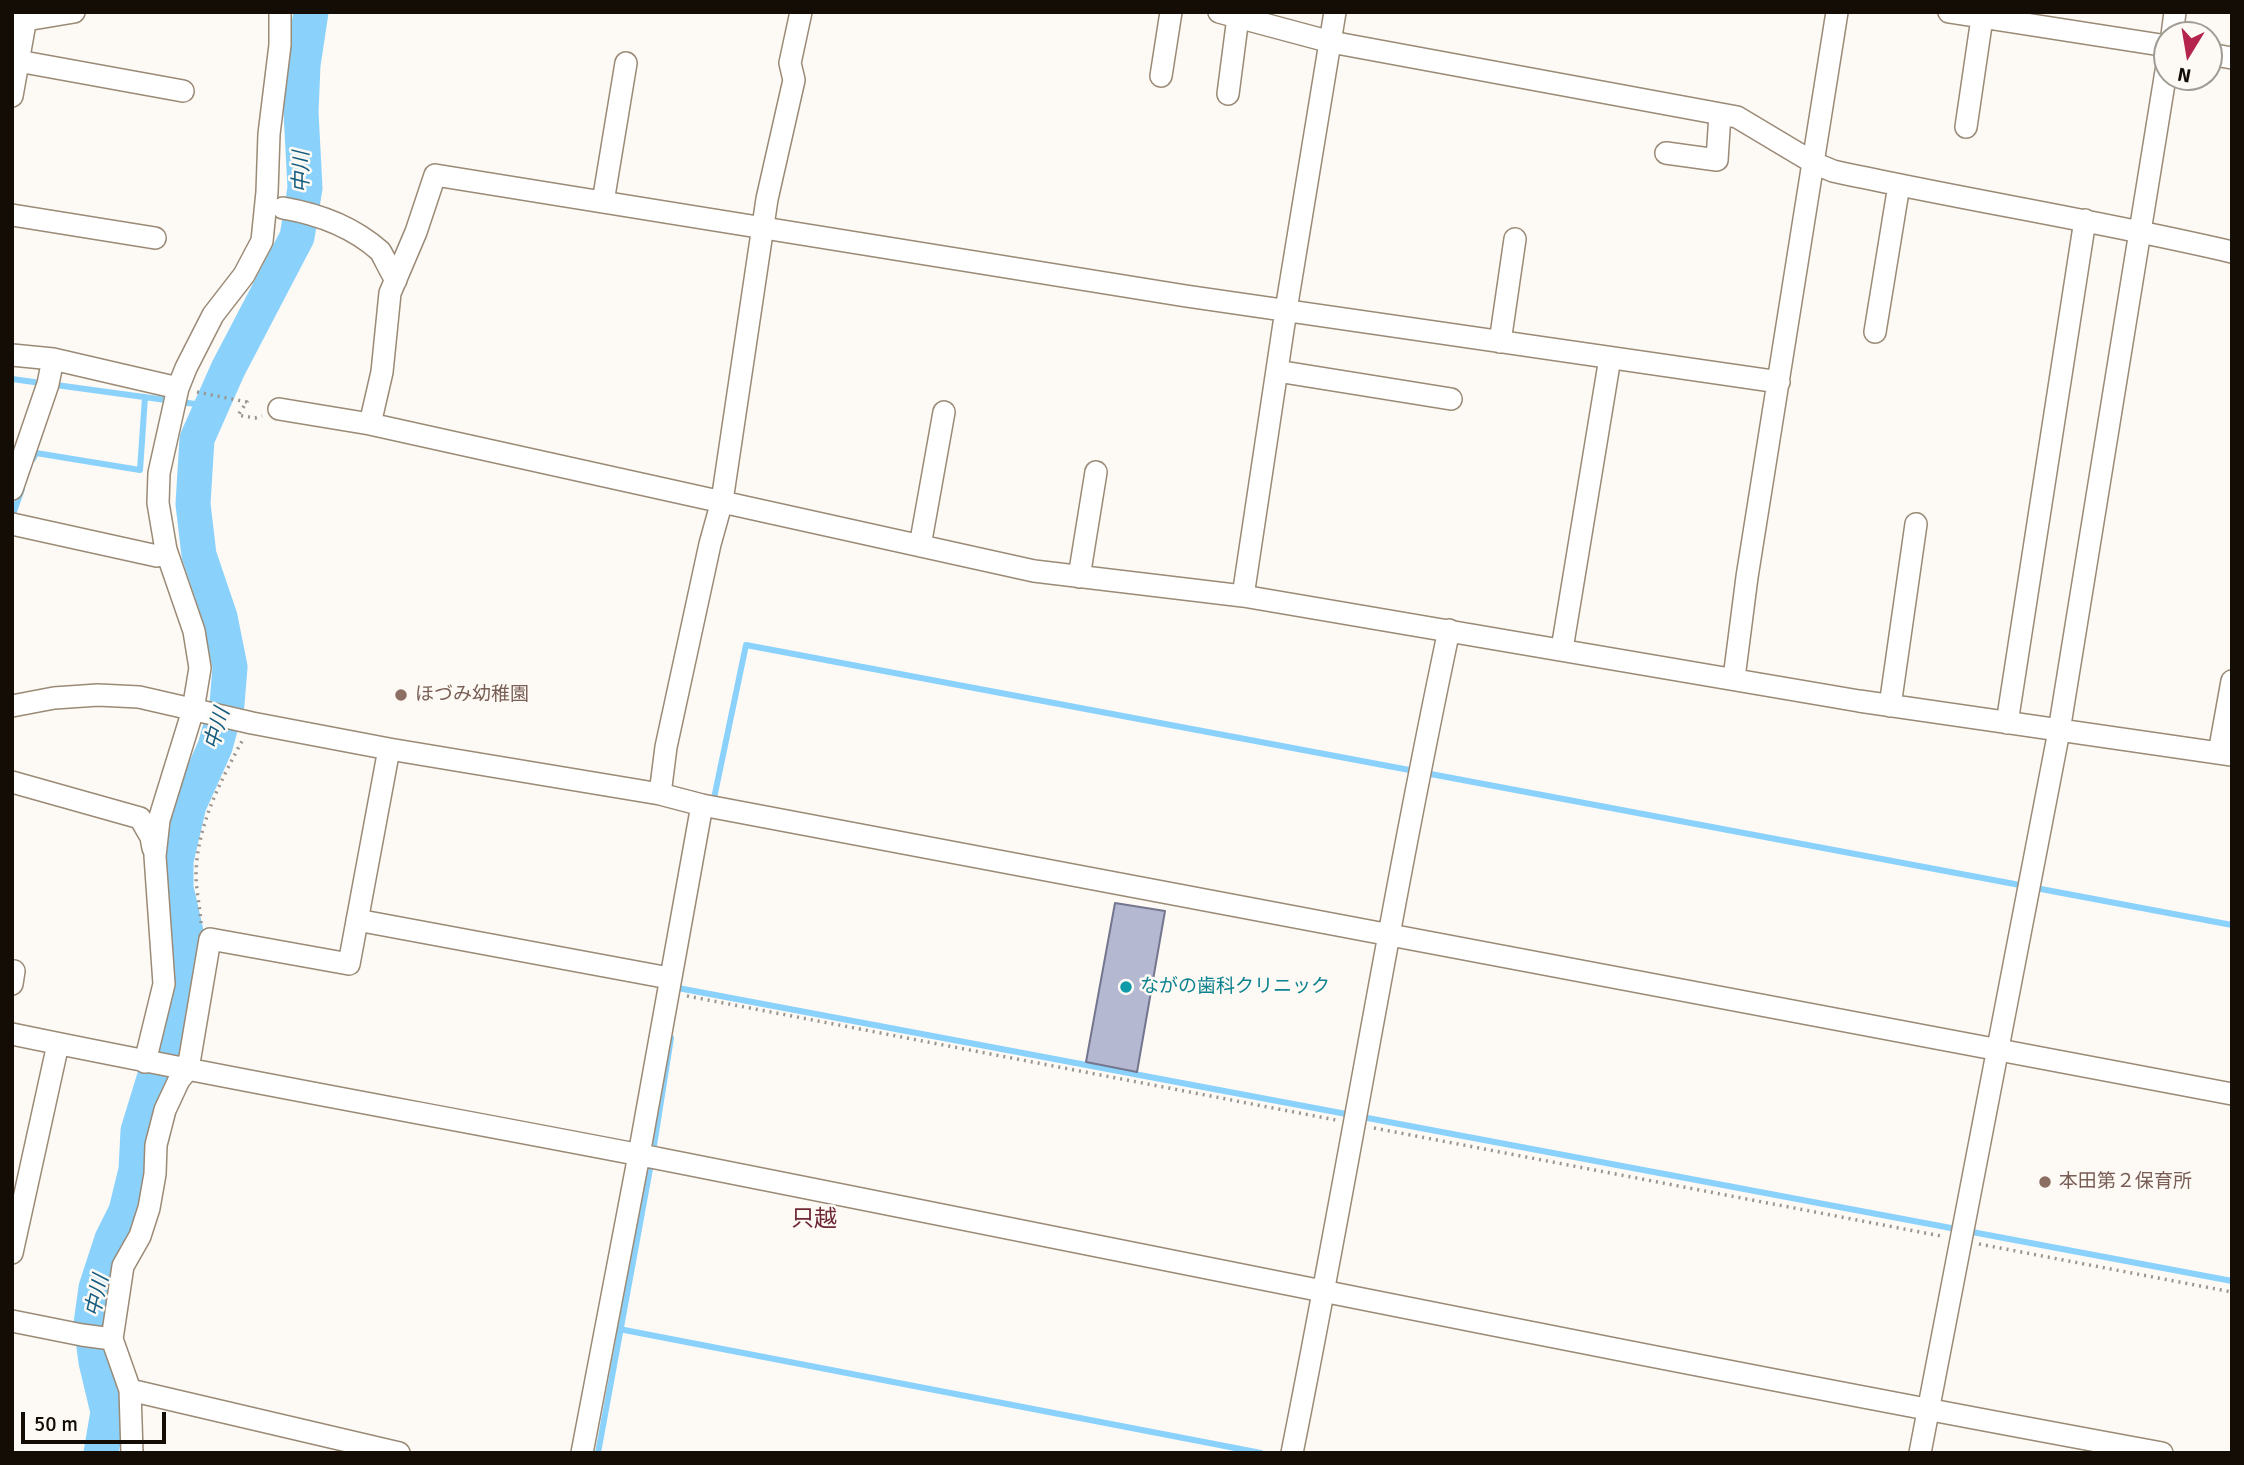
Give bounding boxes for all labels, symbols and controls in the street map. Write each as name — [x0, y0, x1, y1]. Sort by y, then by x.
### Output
north arrow — [2153, 21, 2223, 91]
text: N — [2176, 62, 2193, 88]
water label: 中川 — [289, 151, 315, 193]
place label: ほづみ幼稚園 — [415, 684, 529, 706]
marker: ほづみ幼稚園 — [393, 687, 409, 703]
water label: 中川 — [200, 705, 236, 753]
place label: ながの歯科クリニック — [1140, 976, 1330, 998]
marker: ながの歯科クリニック — [1118, 979, 1134, 995]
place label: 本田第２保育所 — [2059, 1171, 2192, 1193]
marker: 本田第２保育所 — [2037, 1174, 2053, 1190]
district label: 只越 — [791, 1206, 837, 1234]
water label: 中川 — [81, 1273, 115, 1319]
scale bar — [24, 1398, 170, 1442]
text: 50 m — [34, 1411, 78, 1437]

